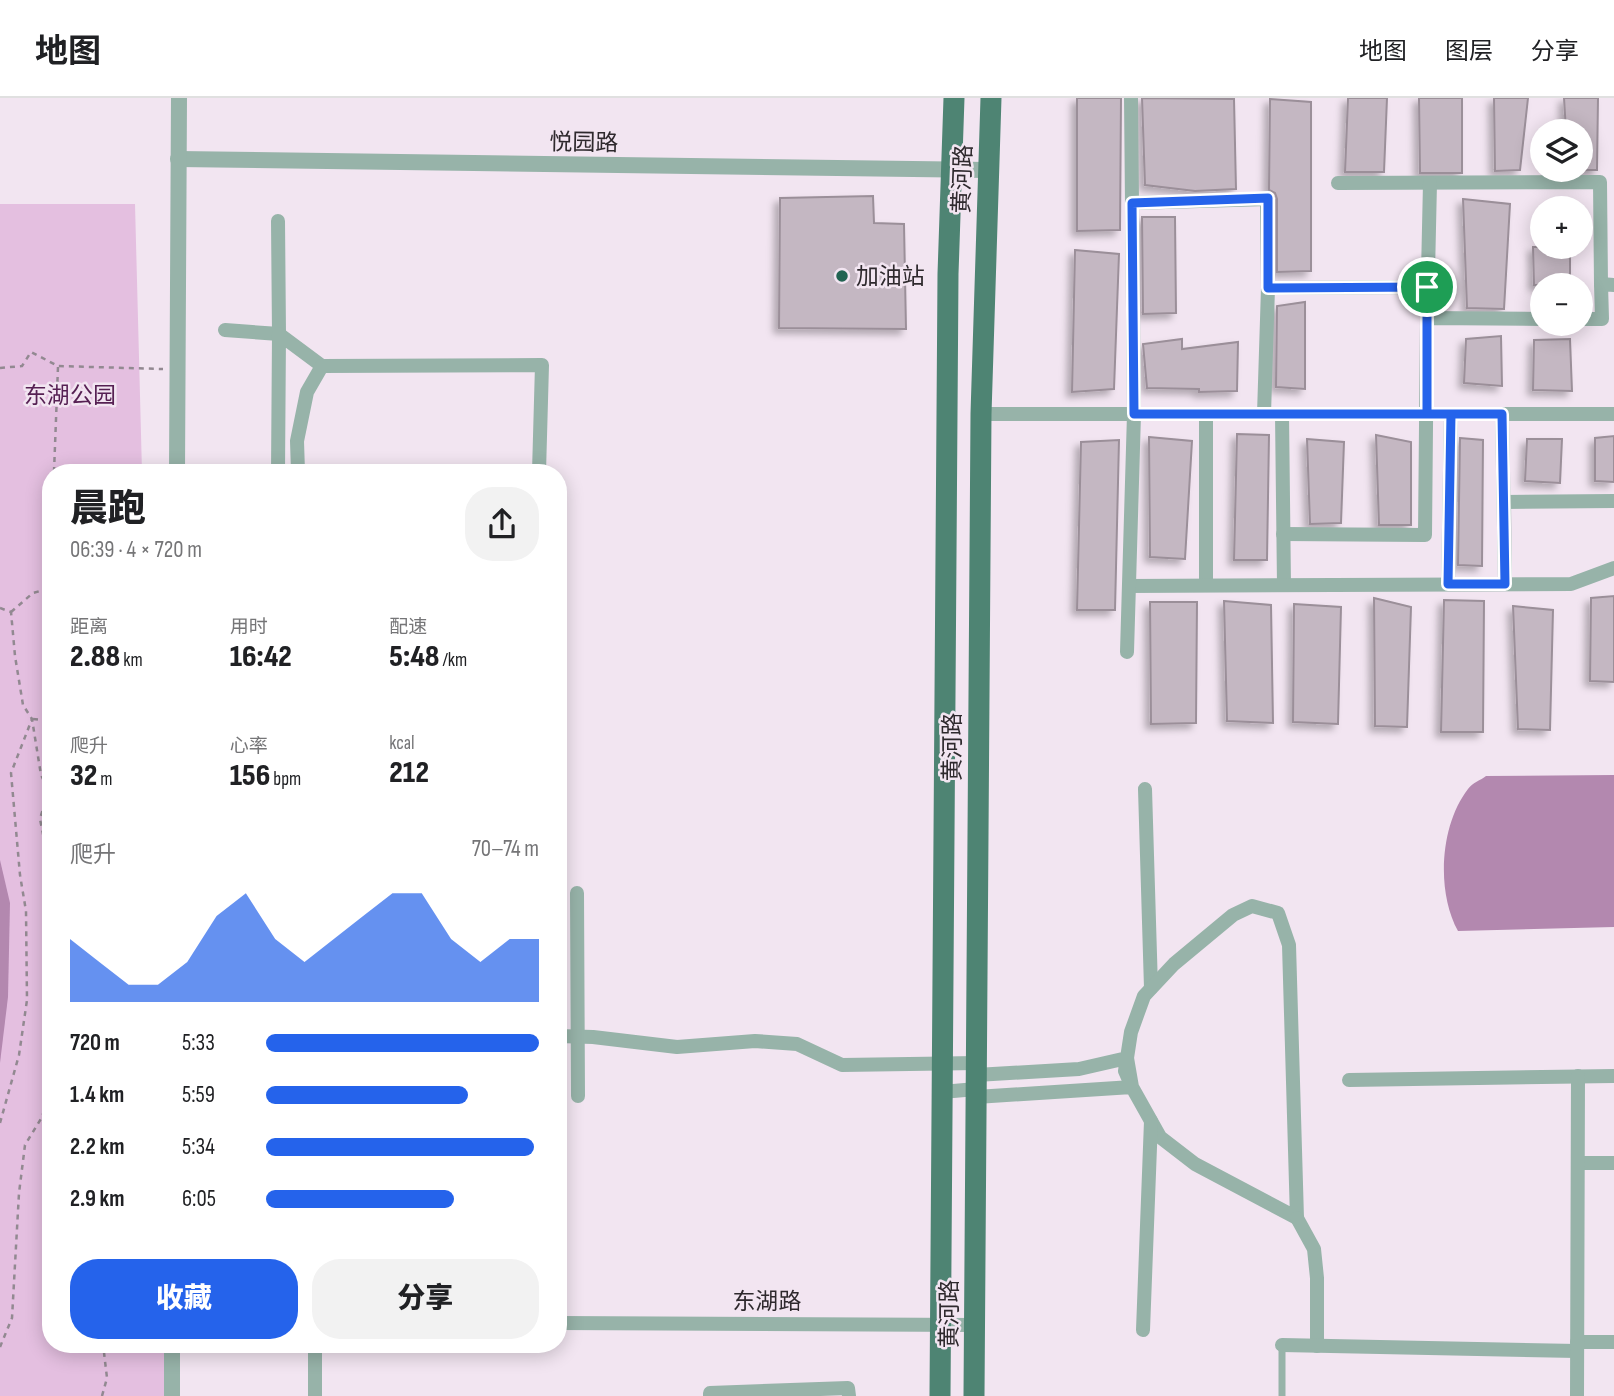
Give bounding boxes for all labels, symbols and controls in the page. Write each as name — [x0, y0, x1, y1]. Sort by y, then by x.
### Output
text: 地图 — [35, 32, 101, 72]
text: 地图 — [1359, 37, 1407, 66]
text: 图层 — [1445, 37, 1493, 66]
text: 分享 — [1531, 37, 1579, 66]
map controls — [1530, 119, 1593, 336]
button: layers — [1530, 119, 1593, 182]
street label: 悦园路 — [549, 128, 619, 158]
street label: 黄河路 — [948, 144, 978, 214]
button: + — [1530, 196, 1593, 259]
pin — [1397, 257, 1457, 317]
place label: 加油站 — [856, 263, 925, 291]
marker: 加油站 — [834, 268, 850, 284]
icon: arrive — [1408, 268, 1446, 306]
button: − — [1530, 273, 1593, 336]
park label: 东湖公园 — [24, 382, 116, 410]
text: 晨跑 — [70, 487, 146, 532]
button: share — [465, 487, 539, 561]
text: 06:39 · 4 × 720 m — [70, 536, 202, 564]
text: 距离 — [70, 616, 108, 639]
text: 用时 — [230, 616, 268, 639]
text: 配速 — [389, 616, 427, 639]
text: 2.88 — [70, 639, 120, 675]
text: 16:42 — [230, 639, 292, 675]
text: 5:48 — [389, 639, 439, 675]
text: km — [120, 649, 143, 672]
text: /km — [439, 649, 467, 672]
street label: 黄河路 — [939, 713, 967, 782]
text: kcal — [389, 732, 414, 755]
text: 爬升 — [70, 735, 108, 758]
text: 心率 — [230, 735, 268, 758]
text: 212 — [389, 755, 429, 791]
text: 32 — [70, 758, 97, 794]
text: 156 — [230, 758, 270, 794]
text: m — [97, 768, 113, 791]
text: bpm — [270, 768, 301, 791]
text: 70–74 m — [472, 835, 539, 863]
text: 爬升 — [70, 841, 116, 869]
text: 720 m — [70, 1029, 120, 1057]
text: 5:33 — [182, 1029, 215, 1057]
text: 1.4 km — [70, 1081, 124, 1109]
text: 5:59 — [182, 1081, 215, 1109]
text: 2.2 km — [70, 1133, 124, 1161]
text: 5:34 — [182, 1133, 215, 1161]
text: 2.9 km — [70, 1185, 124, 1213]
text: 6:05 — [182, 1185, 216, 1213]
button: 收藏 — [70, 1259, 298, 1339]
button: 分享 — [312, 1259, 539, 1339]
street label: 黄河路 — [936, 1280, 964, 1349]
street label: 东湖路 — [733, 1288, 802, 1316]

